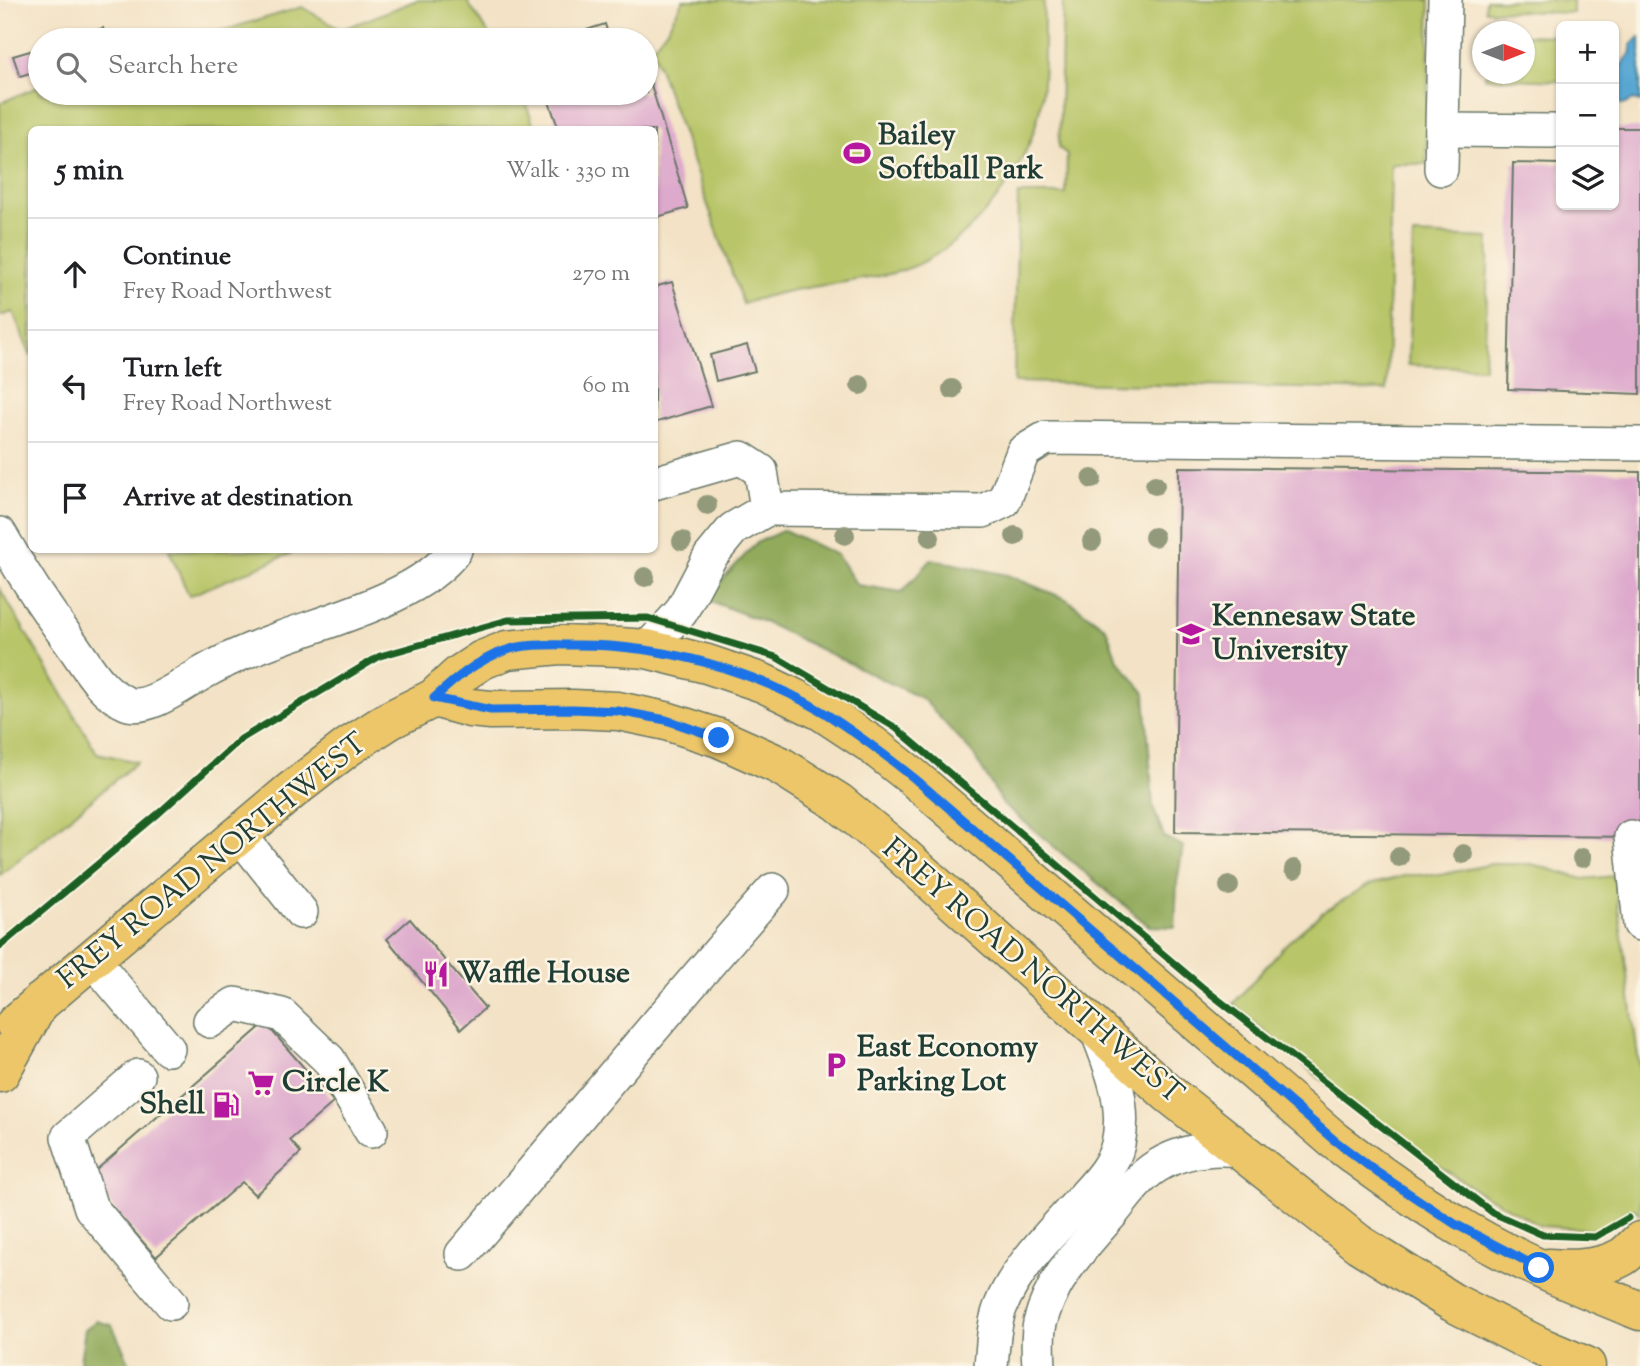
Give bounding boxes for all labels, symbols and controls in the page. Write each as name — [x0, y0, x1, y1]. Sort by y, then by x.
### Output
north arrow — [1472, 21, 1535, 84]
map controls — [1556, 21, 1619, 210]
button: + — [1556, 21, 1619, 84]
search box — [28, 28, 658, 105]
icon: search — [52, 48, 90, 86]
text: Search here — [108, 48, 238, 85]
button: − — [1556, 84, 1619, 147]
place label: Bailey Softball Park — [878, 115, 1044, 192]
sports icon: Bailey Softball Park — [842, 138, 872, 168]
button: layers — [1556, 147, 1619, 210]
text: 5 min — [56, 150, 124, 193]
text: Walk · 330 m — [506, 155, 630, 188]
text: Continue — [123, 239, 231, 276]
icon: ahead — [56, 255, 94, 293]
text: 270 m — [572, 258, 630, 291]
text: Frey Road Northwest — [123, 276, 332, 309]
text: Turn left — [123, 351, 222, 388]
icon: left — [56, 367, 94, 405]
text: 60 m — [582, 370, 630, 403]
text: Frey Road Northwest — [123, 388, 332, 421]
icon: arrive — [56, 479, 94, 517]
text: Arrive at destination — [123, 480, 353, 517]
place label: Kennesaw State University — [1212, 596, 1415, 673]
school or university icon: Kennesaw State University — [1176, 619, 1206, 649]
route end — [703, 722, 734, 753]
street label: FREY ROAD NORTHWEST — [49, 724, 377, 1000]
street label: FREY ROAD NORTHWEST — [872, 829, 1192, 1115]
place label: Waffle House — [457, 953, 630, 996]
restaurant icon: Waffle House — [421, 959, 451, 989]
place label: East Economy Parking Lot — [857, 1027, 1038, 1104]
parking icon: East Economy Parking Lot — [821, 1050, 851, 1080]
place label: Circle K — [282, 1062, 389, 1105]
supermarket icon: Circle K — [246, 1068, 276, 1098]
place label: Shell — [139, 1084, 206, 1127]
fuel station icon: Shell — [211, 1090, 241, 1120]
route start — [1523, 1252, 1554, 1283]

